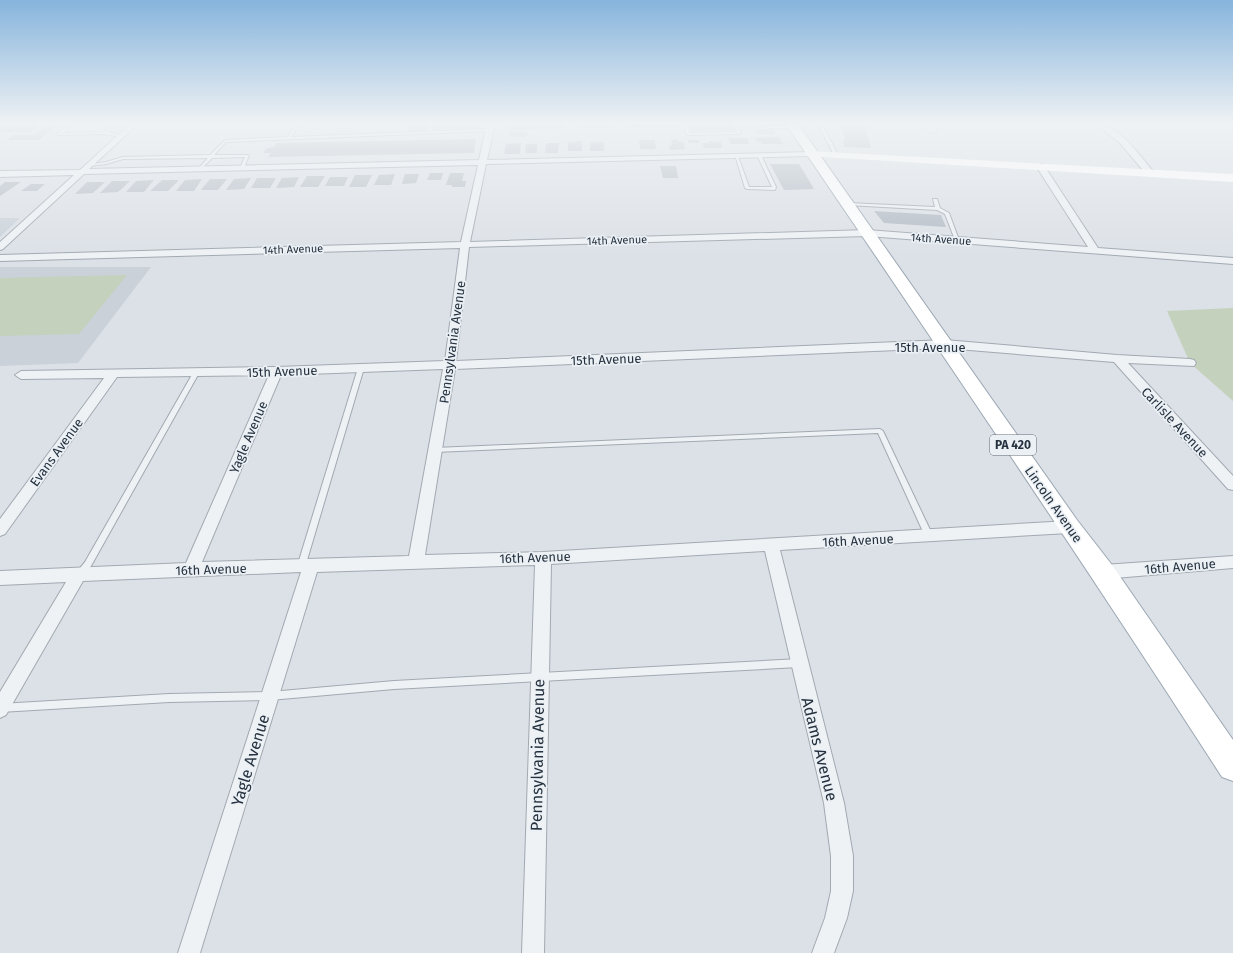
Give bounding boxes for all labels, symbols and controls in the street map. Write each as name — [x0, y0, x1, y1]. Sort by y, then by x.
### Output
street label: 14th Avenue — [910, 231, 972, 248]
street label: 14th Avenue — [587, 233, 647, 248]
street label: 14th Avenue — [263, 242, 323, 257]
street label: Pennsylvania Avenue — [436, 280, 469, 404]
street label: 15th Avenue — [895, 340, 965, 355]
street label: 15th Avenue — [570, 351, 642, 368]
street label: 15th Avenue — [246, 363, 318, 380]
street label: Carlisle Avenue — [1138, 384, 1211, 460]
street label: Yagle Avenue — [226, 399, 270, 476]
street label: Evans Avenue — [27, 415, 86, 489]
road number: PA 420 — [990, 435, 1036, 455]
street label: Lincoln Avenue — [1022, 463, 1085, 545]
street label: 16th Avenue — [822, 531, 894, 550]
street label: 16th Avenue — [499, 549, 571, 566]
street label: 16th Avenue — [1144, 556, 1216, 577]
street label: 16th Avenue — [175, 561, 247, 578]
street label: Pennsylvania Avenue — [527, 679, 548, 831]
street label: Adams Avenue — [797, 695, 842, 803]
street label: Yagle Avenue — [227, 712, 273, 808]

